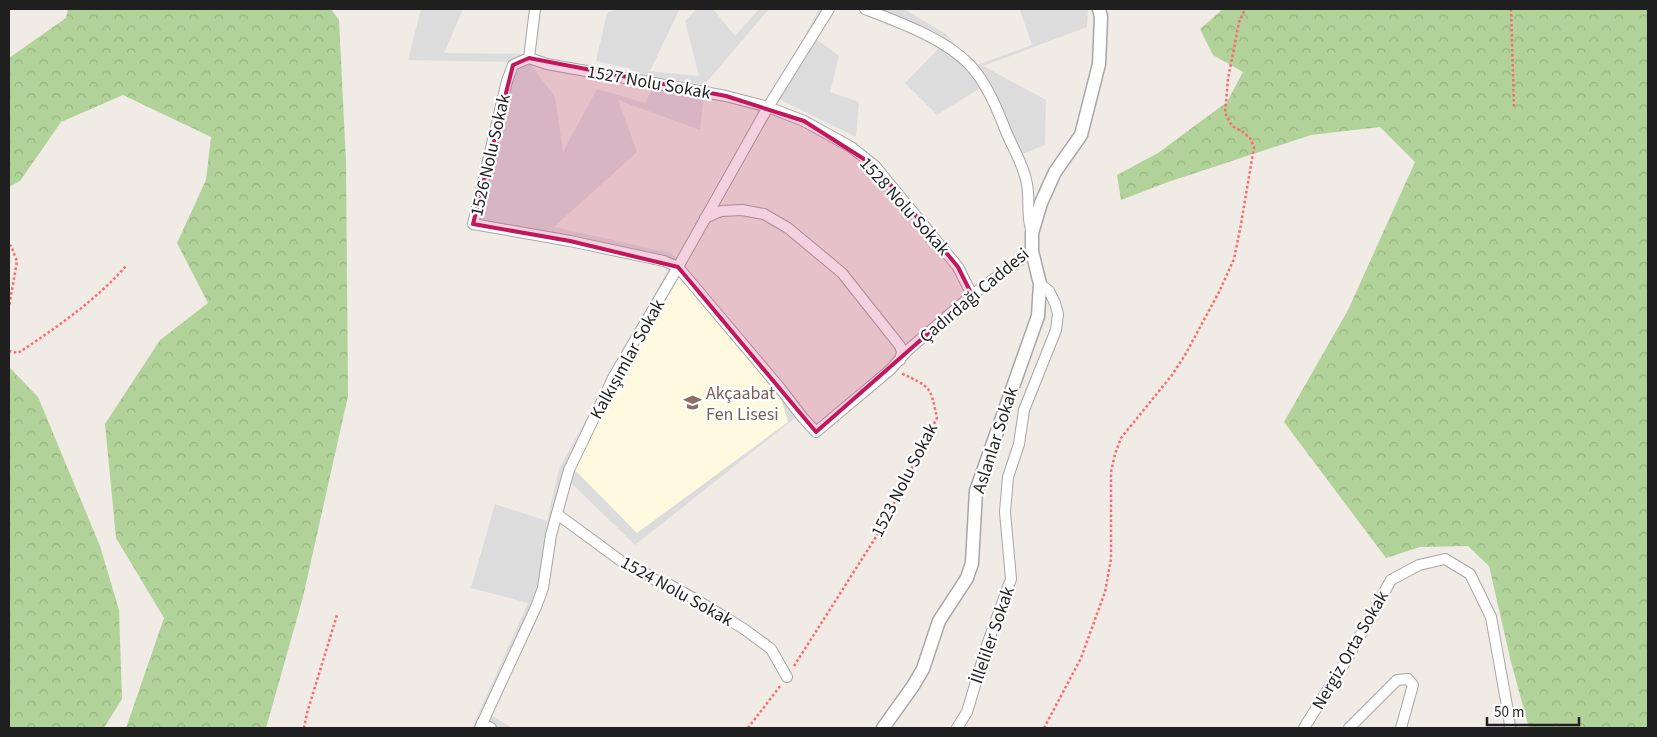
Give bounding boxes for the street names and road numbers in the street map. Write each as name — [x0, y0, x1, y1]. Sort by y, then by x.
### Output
street label: 1527 Nolu Sokak — [585, 59, 713, 106]
street label: 1526 Nolu Sokak — [464, 91, 517, 219]
street label: 1528 Nolu Sokak — [854, 152, 956, 261]
street label: Çadırdağı Caddesi — [914, 242, 1035, 349]
street label: Kalkışımlar Sokak — [584, 295, 671, 424]
street label: Aslanlar Sokak — [966, 384, 1025, 497]
street label: 1523 Nolu Sokak — [865, 419, 944, 542]
street label: 1524 Nolu Sokak — [616, 550, 737, 633]
street label: İlleliler Sokak — [964, 583, 1021, 687]
street label: Nergiz Orta Sokak — [1306, 586, 1395, 715]

